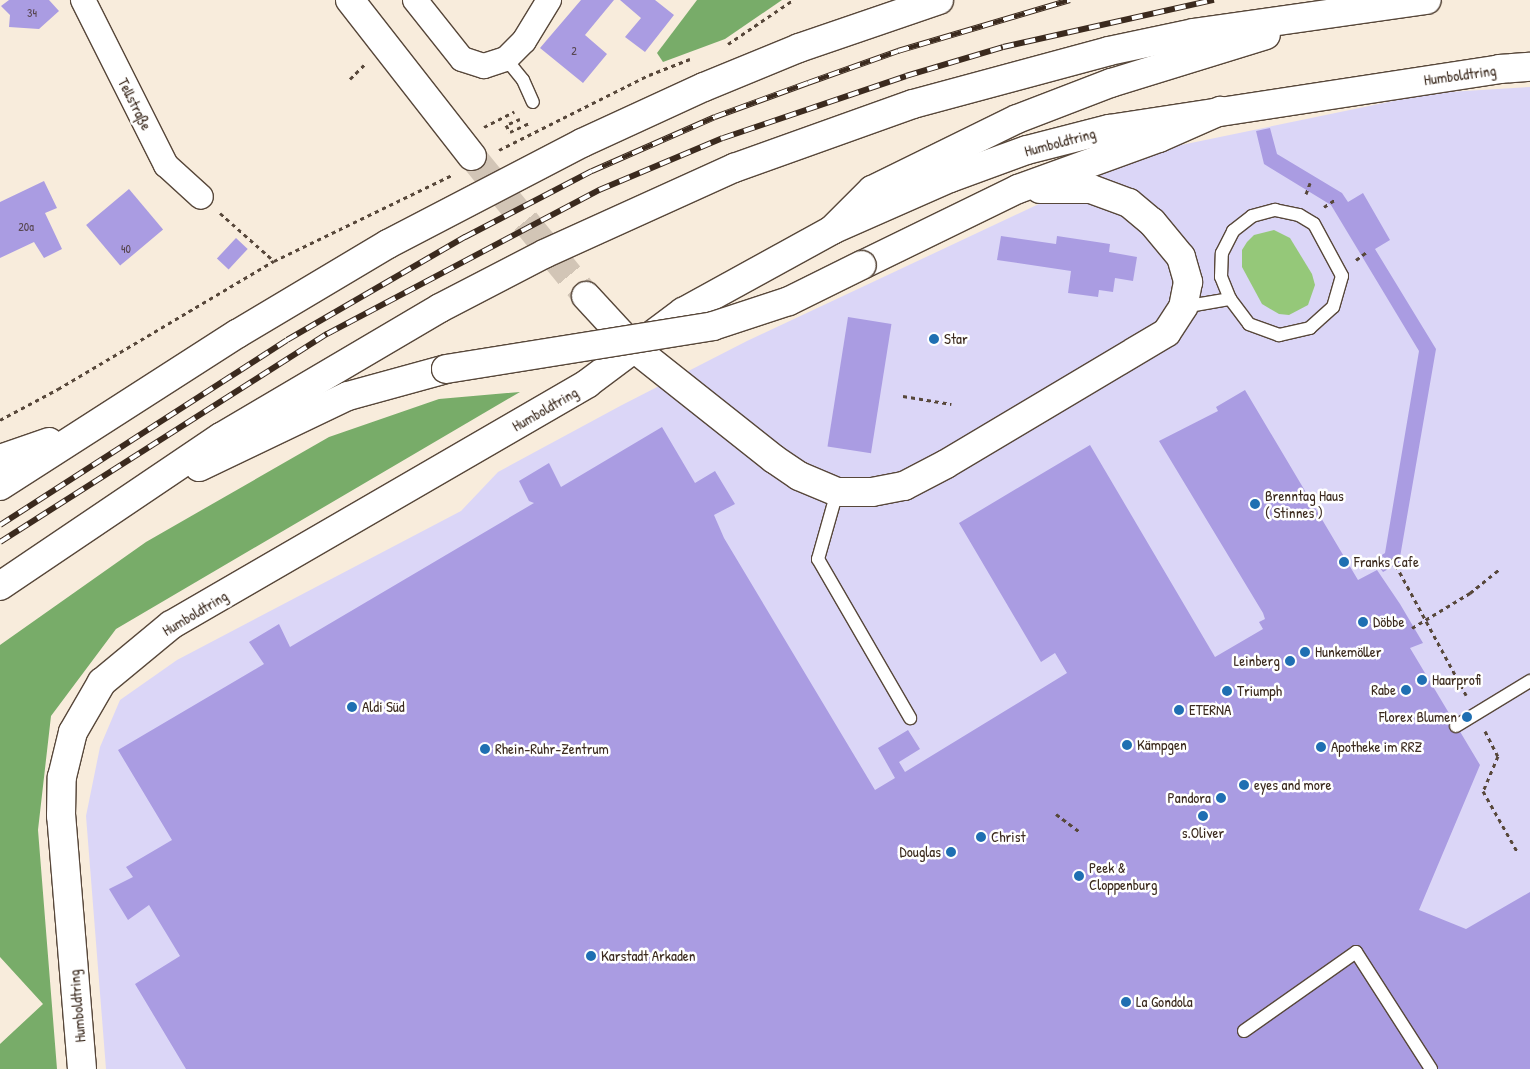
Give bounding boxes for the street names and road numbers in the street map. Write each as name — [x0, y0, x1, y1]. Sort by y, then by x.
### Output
street label: Humboldtring — [1423, 61, 1497, 89]
street label: Tellstraße — [114, 75, 156, 133]
street label: Humboldtring — [1022, 124, 1098, 160]
street label: Humboldtring — [509, 383, 581, 435]
street label: Humboldtring — [159, 586, 231, 640]
street label: Humboldtring — [65, 969, 89, 1043]

